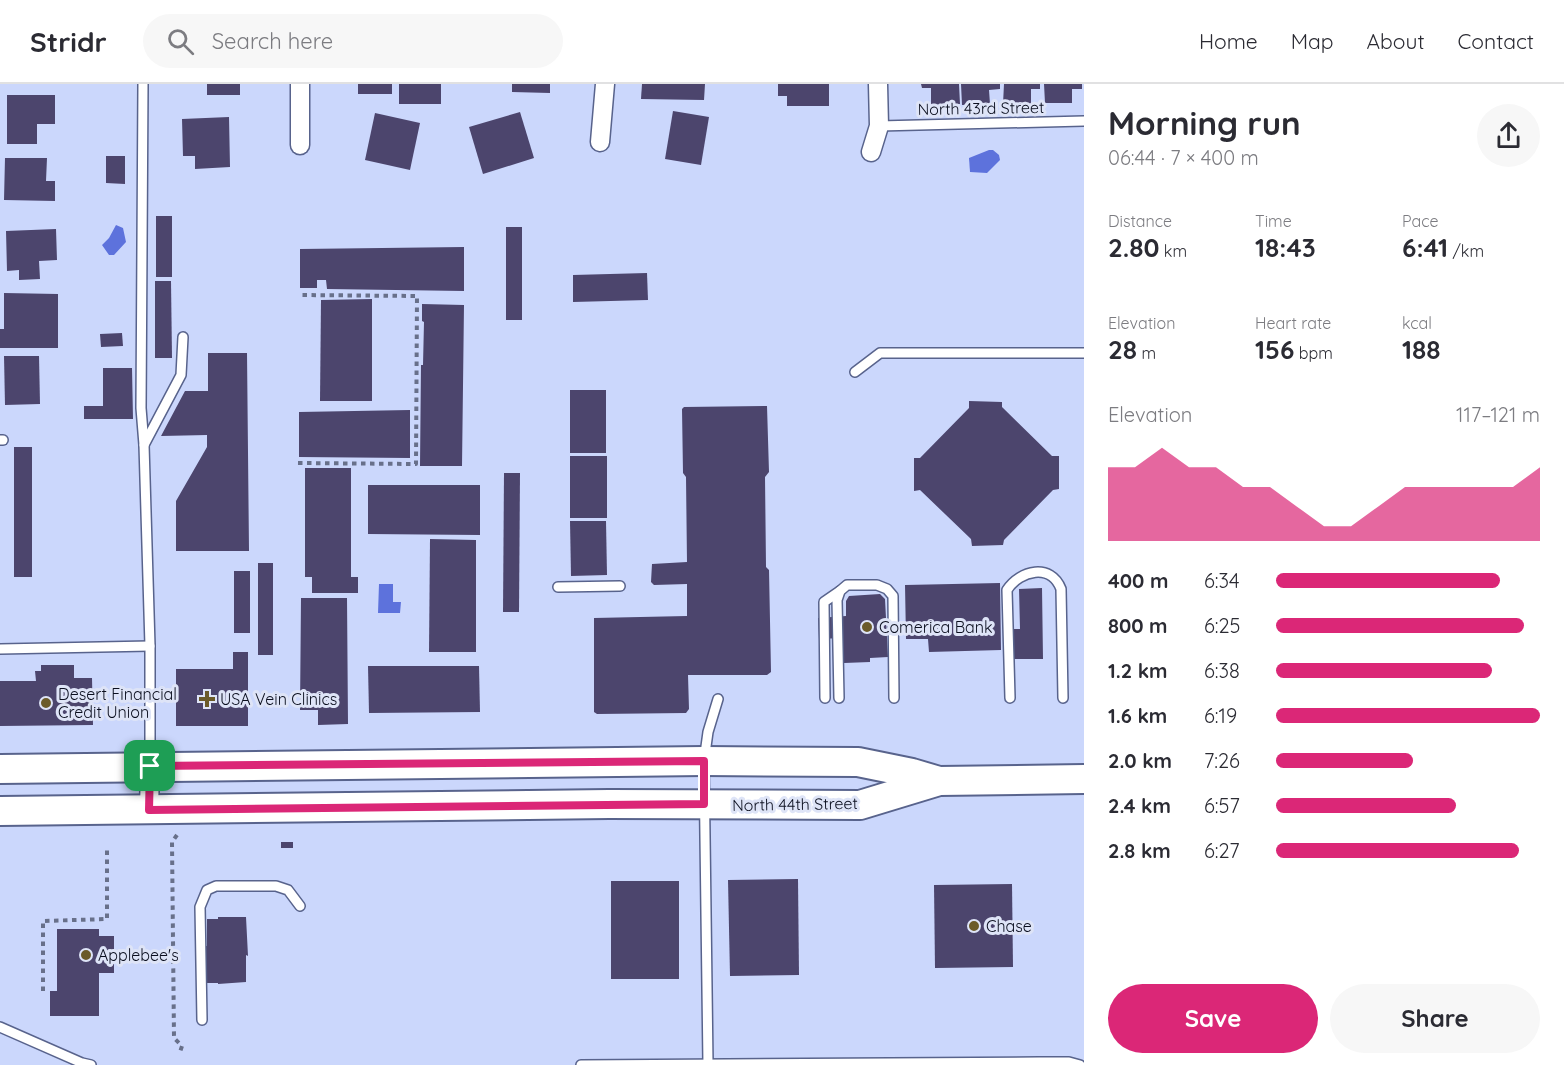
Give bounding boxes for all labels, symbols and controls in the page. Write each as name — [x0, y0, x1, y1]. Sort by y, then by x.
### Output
search box — [143, 14, 563, 68]
text: Stridr — [30, 24, 107, 59]
icon: search — [164, 25, 197, 58]
text: Search here — [212, 27, 333, 55]
text: Home — [1199, 28, 1258, 54]
text: Map — [1291, 28, 1334, 54]
text: About — [1367, 28, 1425, 54]
text: Contact — [1458, 28, 1534, 54]
street label: North 43rd Street — [917, 97, 1045, 119]
text: Morning run — [1108, 102, 1301, 143]
button: share — [1477, 104, 1540, 167]
text: 06:44 · 7 × 400 m — [1108, 145, 1259, 170]
text: Distance — [1108, 211, 1172, 231]
text: Time — [1255, 211, 1292, 231]
text: Pace — [1402, 211, 1438, 231]
text: 2.80 — [1108, 231, 1159, 264]
text: 18:43 — [1255, 231, 1316, 264]
text: 6:41 — [1402, 231, 1448, 264]
text: km — [1159, 241, 1187, 261]
text: /km — [1448, 241, 1484, 261]
text: Elevation — [1108, 313, 1175, 333]
text: Heart rate — [1255, 313, 1331, 333]
text: kcal — [1402, 313, 1432, 333]
text: 28 — [1108, 333, 1137, 366]
text: 156 — [1255, 333, 1294, 366]
text: 188 — [1402, 333, 1441, 366]
text: m — [1137, 343, 1156, 363]
text: bpm — [1294, 343, 1333, 363]
text: Elevation — [1108, 402, 1192, 427]
text: 117–121 m — [1456, 402, 1540, 427]
text: 400 m — [1108, 568, 1168, 593]
text: 6:34 — [1204, 568, 1240, 593]
text: 800 m — [1108, 613, 1168, 638]
text: 6:25 — [1204, 613, 1240, 638]
place label: Comerica Bank — [879, 617, 993, 637]
marker: Comerica Bank — [860, 620, 874, 634]
text: 1.2 km — [1108, 658, 1168, 683]
text: 6:38 — [1204, 658, 1240, 683]
place label: Desert Financial Credit Union — [58, 684, 177, 722]
place label: USA Vein Clinics — [220, 689, 337, 709]
marker: USA Vein Clinics — [198, 690, 216, 708]
marker: Desert Financial Credit Union — [39, 696, 53, 710]
text: 1.6 km — [1108, 703, 1167, 728]
text: 6:19 — [1204, 703, 1237, 728]
pin — [124, 740, 175, 791]
text: 2.0 km — [1108, 748, 1172, 773]
text: 7:26 — [1204, 748, 1240, 773]
icon: arrive — [133, 749, 166, 782]
street label: North 44th Street — [732, 793, 858, 815]
text: 2.4 km — [1108, 793, 1171, 818]
text: 6:57 — [1204, 793, 1240, 818]
text: 2.8 km — [1108, 838, 1171, 863]
text: 6:27 — [1204, 838, 1239, 863]
place label: Chase — [986, 916, 1032, 936]
marker: Chase — [967, 919, 981, 933]
place label: Applebee's — [98, 945, 179, 965]
marker: Applebee's — [79, 948, 93, 962]
button: Save — [1108, 984, 1318, 1053]
button: Share — [1330, 984, 1540, 1053]

